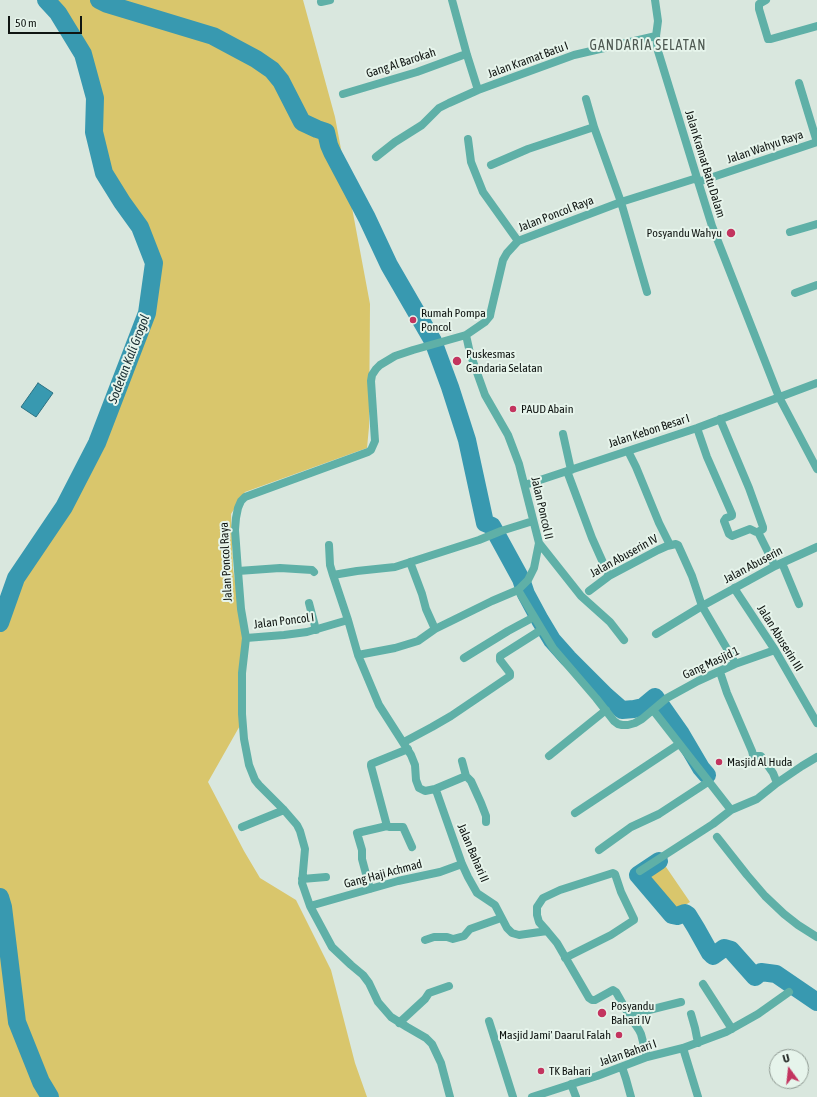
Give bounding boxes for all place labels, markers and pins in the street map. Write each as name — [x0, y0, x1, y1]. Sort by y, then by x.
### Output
place label: Posyandu Wahyu — [647, 226, 722, 240]
marker: Posyandu Wahyu — [725, 227, 737, 239]
place label: Rumah Pompa Poncol — [421, 306, 486, 334]
marker: Rumah Pompa Poncol — [408, 315, 418, 325]
place label: Puskesmas Gandaria Selatan — [466, 347, 543, 375]
marker: Puskesmas Gandaria Selatan — [451, 355, 463, 367]
place label: PAUD Abain — [521, 402, 573, 416]
marker: PAUD Abain — [508, 404, 518, 414]
place label: Masjid Al Huda — [727, 755, 792, 769]
marker: Masjid Al Huda — [714, 757, 724, 767]
place label: Posyandu Bahari IV — [611, 999, 654, 1027]
marker: Posyandu Bahari IV — [596, 1007, 608, 1019]
place label: Masjid Jami' Daarul Falah — [499, 1028, 611, 1042]
marker: Masjid Jami' Daarul Falah — [614, 1030, 624, 1040]
place label: TK Bahari — [549, 1064, 591, 1078]
marker: TK Bahari — [536, 1066, 546, 1076]

